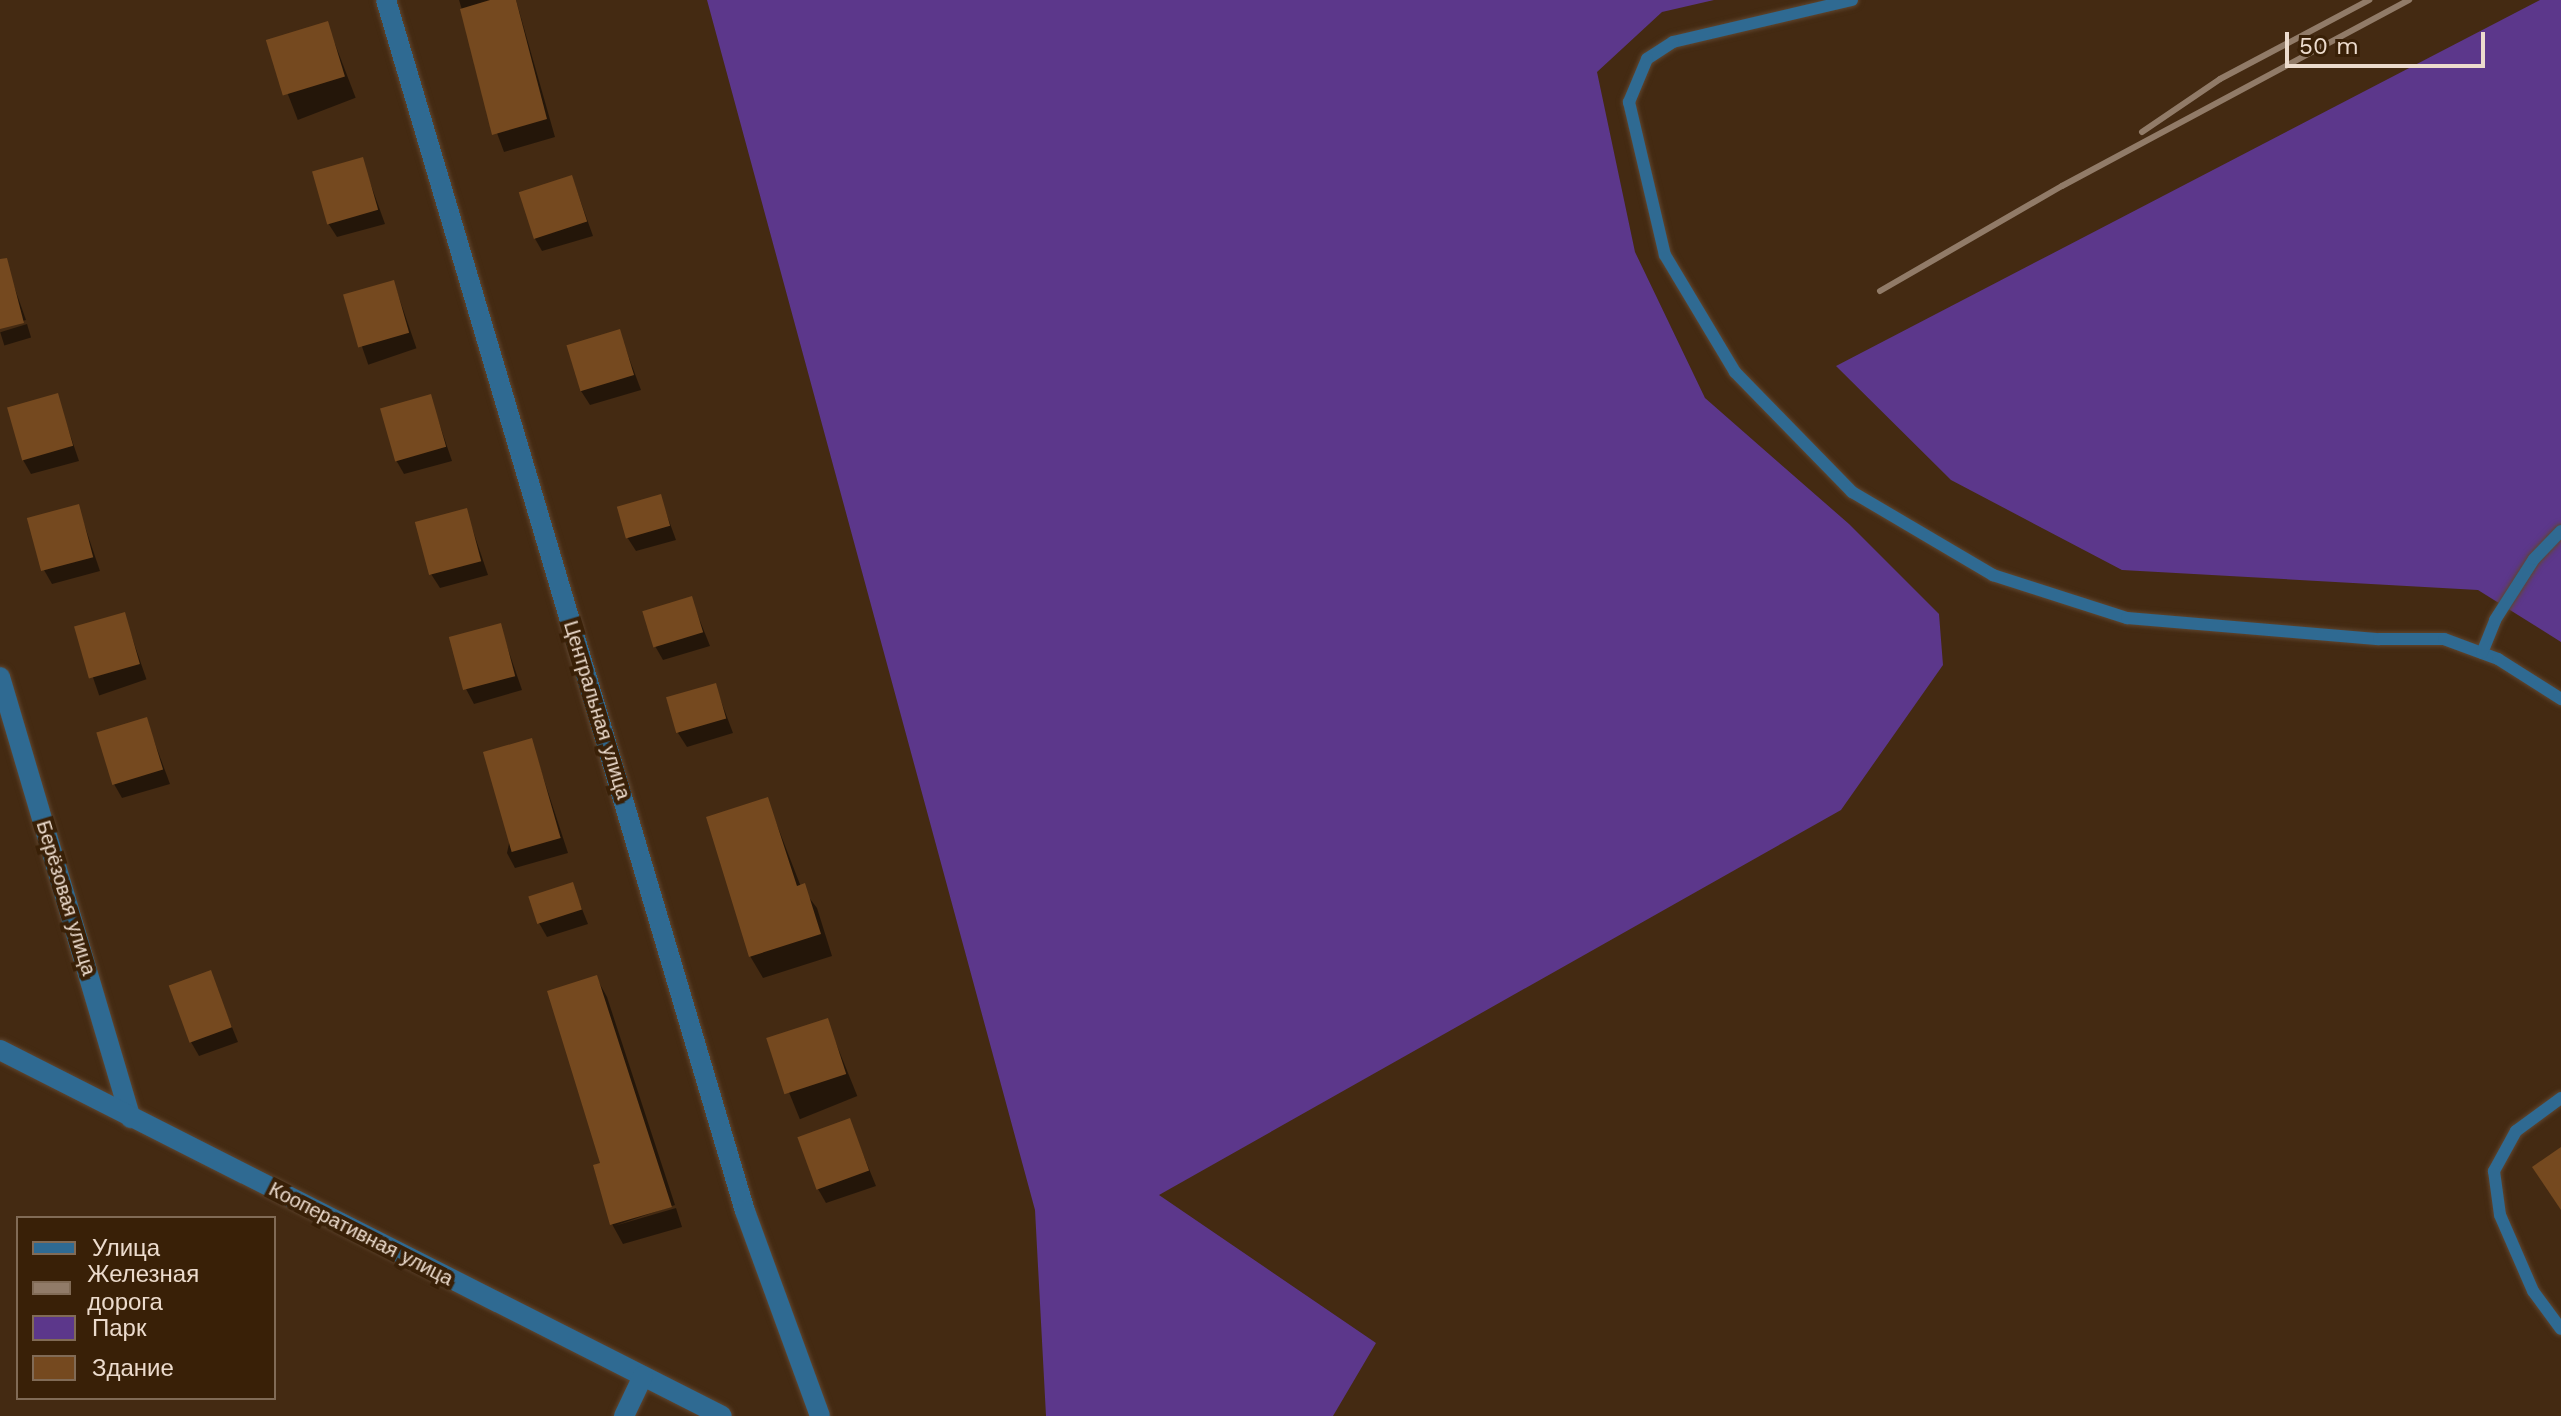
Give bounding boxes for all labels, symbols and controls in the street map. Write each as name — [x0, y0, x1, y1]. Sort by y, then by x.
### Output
scale bar — [2289, 16, 2489, 66]
text: 50 m — [2299, 32, 2359, 60]
street label: Центральная улица — [558, 618, 636, 802]
street label: Берёзовая улица — [31, 818, 101, 978]
street label: Кооперативная улица — [265, 1177, 457, 1291]
legend — [16, 1216, 276, 1400]
text: Улица — [92, 1234, 160, 1262]
text: Железная дорога — [87, 1260, 199, 1316]
text: Парк — [92, 1314, 146, 1342]
text: Здание — [92, 1354, 174, 1382]

